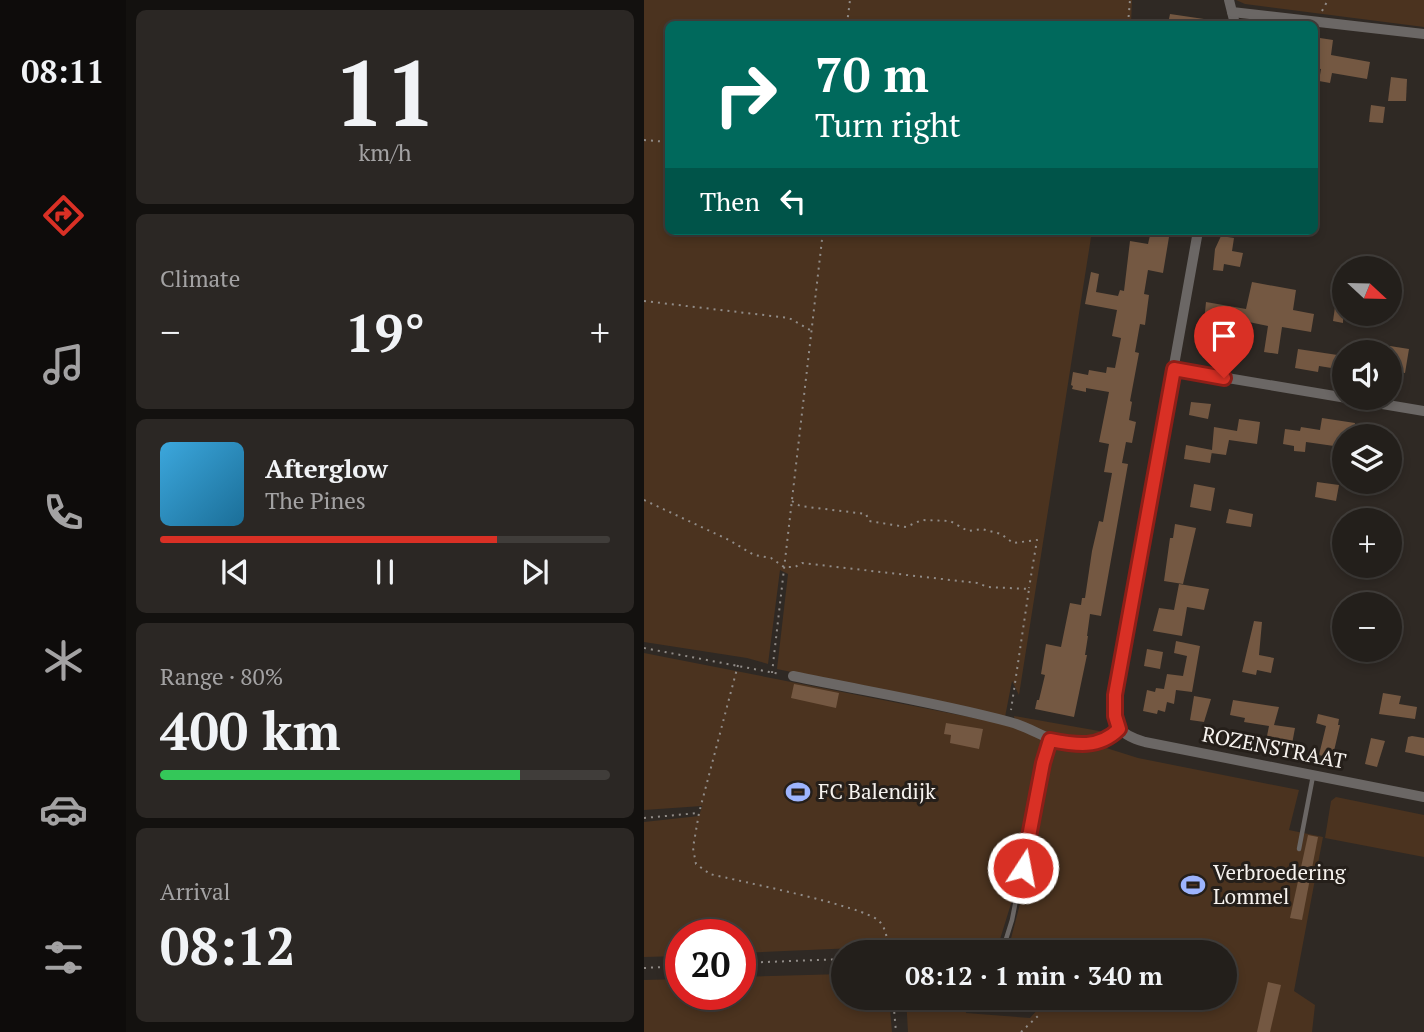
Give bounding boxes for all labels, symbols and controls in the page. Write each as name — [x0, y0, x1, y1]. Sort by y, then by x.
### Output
text: 11 — [334, 31, 436, 152]
text: 70 m — [815, 41, 929, 106]
icon: right — [700, 49, 791, 140]
text: 08:11 — [21, 50, 105, 92]
text: Turn right — [815, 104, 961, 146]
text: km/h — [358, 137, 412, 168]
icon: left — [774, 182, 812, 220]
text: Then — [700, 184, 760, 218]
icon: directions — [39, 191, 88, 240]
north arrow — [1332, 256, 1402, 326]
map controls — [1332, 256, 1402, 662]
text: Climate — [160, 263, 240, 294]
text: 19° — [345, 298, 425, 367]
pin — [1194, 306, 1254, 378]
text: − — [160, 307, 180, 357]
text: + — [590, 307, 610, 357]
icon: arrive — [1205, 317, 1243, 355]
icon: music — [39, 340, 88, 389]
button: sound — [1332, 340, 1402, 410]
button: layers — [1332, 424, 1402, 494]
text: Afterglow — [265, 451, 388, 485]
text: The Pines — [265, 485, 366, 516]
icon: phone — [39, 488, 88, 537]
button: + — [1332, 508, 1402, 578]
icon: previous — [216, 553, 254, 591]
icon: pause — [366, 553, 404, 591]
icon: next — [516, 553, 554, 591]
button: − — [1332, 592, 1402, 662]
icon: climate — [39, 636, 88, 685]
text: Range · 80% — [160, 661, 283, 692]
text: 400 km — [160, 696, 341, 765]
street label: ROZENSTRAAT — [1200, 719, 1348, 775]
place label: FC Balendijk — [818, 777, 936, 805]
sports icon: FC Balendijk — [784, 778, 812, 806]
icon: car — [39, 785, 88, 834]
position arrow — [986, 831, 1060, 905]
place label: Verbroedering Lommel — [1213, 858, 1347, 910]
sports icon: Verbroedering Lommel — [1179, 871, 1207, 899]
text: Arrival — [160, 876, 231, 907]
text: 08:12 — [160, 911, 295, 980]
speed limit sign: 20 — [665, 919, 756, 1010]
icon: filters — [39, 933, 88, 982]
text: 08:12 · 1 min · 340 m — [905, 958, 1163, 992]

